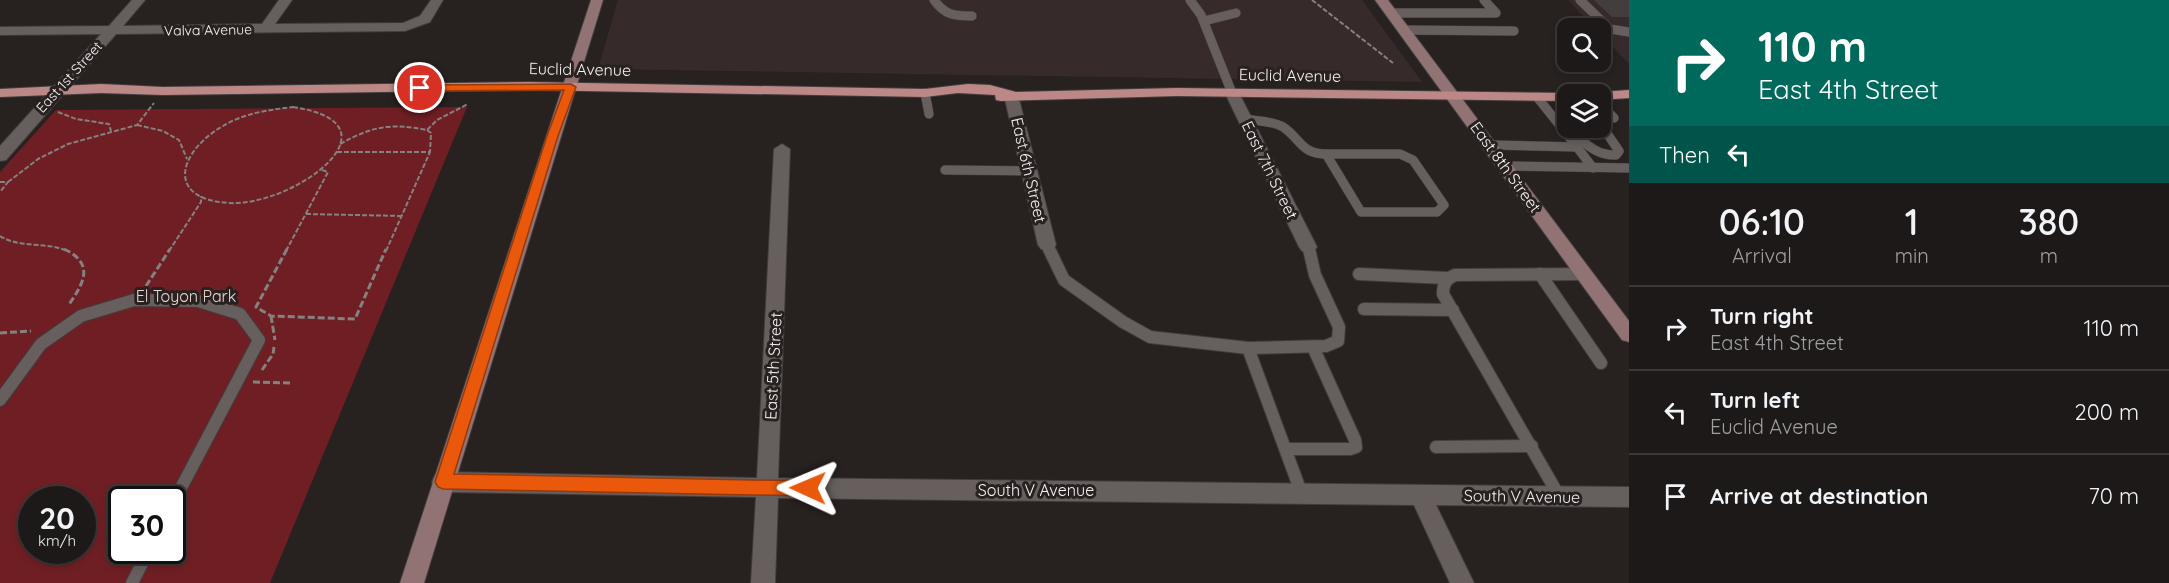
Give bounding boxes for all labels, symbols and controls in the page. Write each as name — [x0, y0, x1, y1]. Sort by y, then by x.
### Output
map controls — [1557, 18, 1611, 138]
button: search — [1557, 18, 1611, 72]
street label: Valva Avenue — [164, 20, 252, 40]
text: 110 m — [1758, 20, 1867, 73]
icon: right — [1659, 24, 1737, 102]
street label: East 1st Street — [32, 37, 106, 117]
street label: Euclid Avenue — [529, 58, 631, 80]
pin — [394, 62, 445, 113]
street label: Euclid Avenue — [1239, 64, 1341, 86]
icon: arrive — [403, 71, 436, 104]
text: East 4th Street — [1758, 72, 1939, 106]
button: layers — [1557, 84, 1611, 138]
street label: East 6th Street — [1007, 115, 1051, 225]
street label: East 7th Street — [1238, 118, 1302, 222]
street label: East 8th Street — [1466, 118, 1546, 216]
icon: left — [1722, 138, 1755, 171]
text: Then — [1659, 141, 1710, 169]
text: 06:10 — [1719, 199, 1805, 244]
text: 1 — [1905, 199, 1919, 244]
text: 380 — [2019, 199, 2079, 244]
text: Arrival — [1732, 243, 1792, 268]
text: min — [1895, 243, 1929, 268]
text: m — [2040, 243, 2058, 268]
park label: El Toyon Park — [136, 286, 236, 306]
text: Turn right — [1710, 302, 1814, 330]
street label: East 5th Street — [760, 312, 786, 420]
icon: right — [1659, 312, 1692, 345]
text: 110 m — [2084, 314, 2139, 342]
text: East 4th Street — [1710, 330, 1844, 355]
text: Turn left — [1710, 386, 1800, 414]
icon: left — [1659, 396, 1692, 429]
text: 200 m — [2075, 398, 2139, 426]
text: Euclid Avenue — [1710, 414, 1838, 439]
position arrow — [776, 456, 840, 520]
street label: South V Avenue — [978, 480, 1094, 500]
icon: arrive — [1659, 480, 1692, 513]
text: Arrive at destination — [1710, 482, 1928, 510]
text: 70 m — [2089, 482, 2139, 510]
street label: South V Avenue — [1464, 485, 1580, 507]
speed limit sign: 30 — [108, 486, 186, 564]
text: 20 — [39, 499, 75, 537]
text: km/h — [38, 531, 76, 550]

